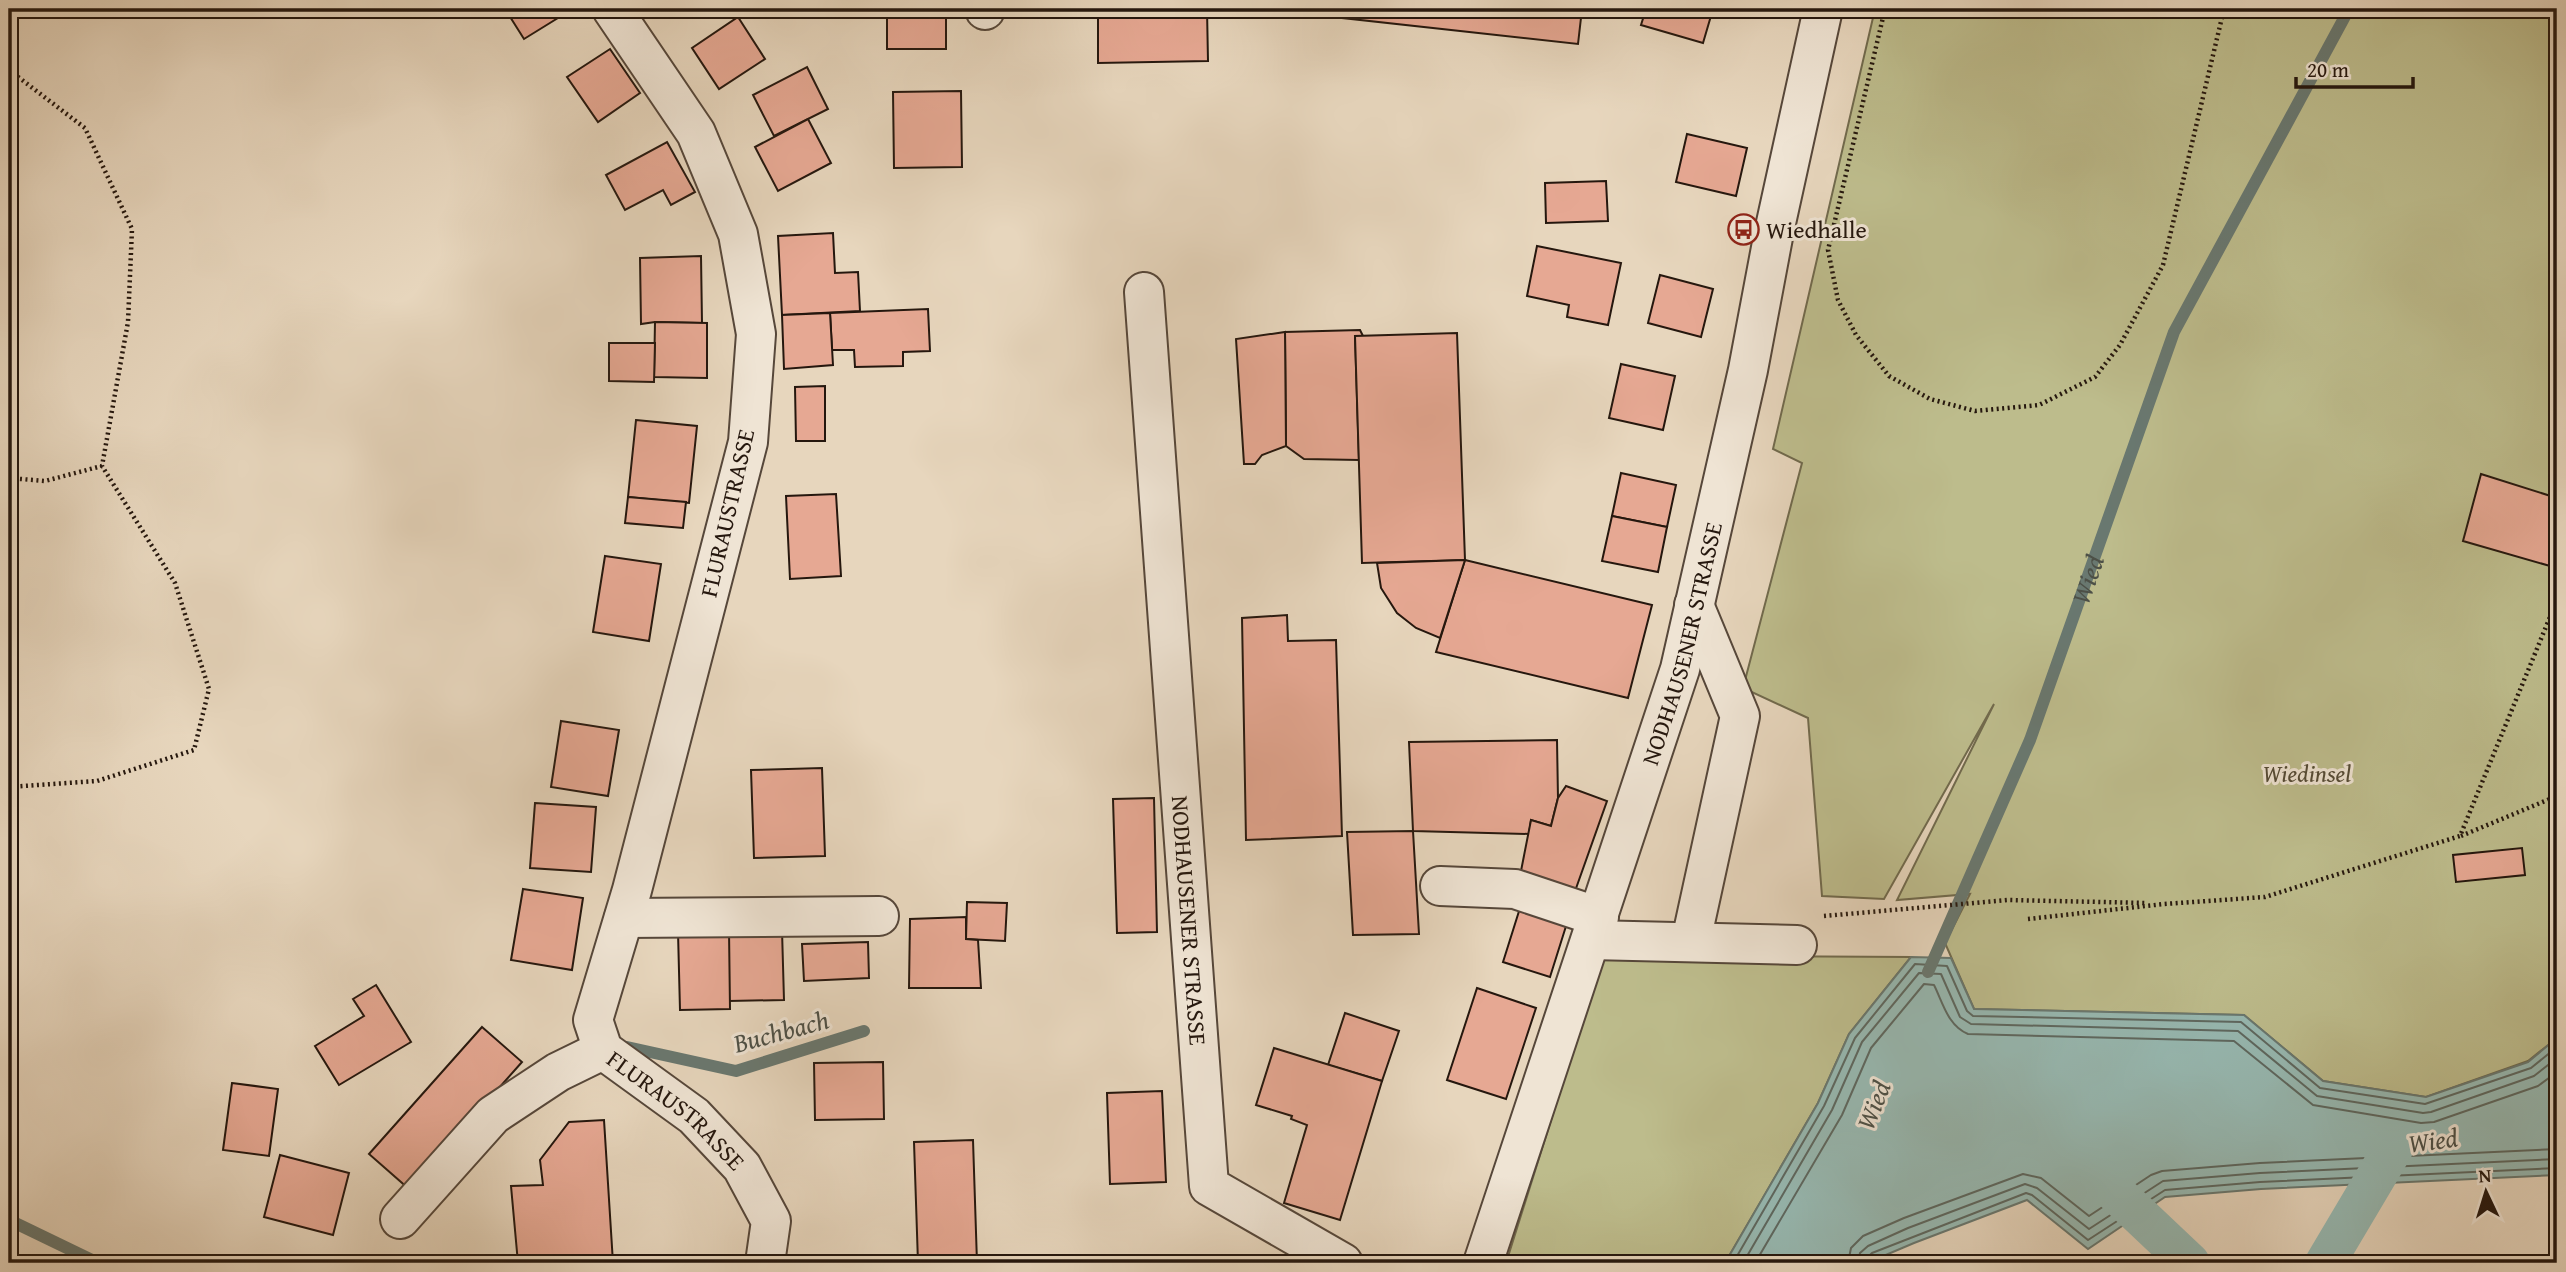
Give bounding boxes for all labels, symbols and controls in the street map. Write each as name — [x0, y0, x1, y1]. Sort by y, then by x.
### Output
scale bar — [2296, 46, 2414, 90]
text: 20 m — [2307, 54, 2349, 85]
bus stop icon: Wiedhalle — [1726, 212, 1760, 246]
place label: Wiedhalle — [1766, 212, 1867, 247]
street label: FLURAUSTRASSE — [691, 425, 763, 601]
street label: NODHAUSENER STRASSE — [1632, 519, 1730, 769]
water label: Wied — [2060, 549, 2113, 609]
park label: Wiedinsel — [2263, 756, 2351, 791]
street label: NODHAUSENER STRASSE — [1163, 794, 1216, 1046]
water label: Buchbach — [728, 1000, 833, 1063]
street label: FLURAUSTRASSE — [600, 1041, 754, 1178]
water label: Wied — [1846, 1075, 1900, 1135]
water label: Wied — [2406, 1117, 2460, 1163]
north arrow — [2450, 1156, 2520, 1226]
text: N — [2478, 1161, 2492, 1189]

